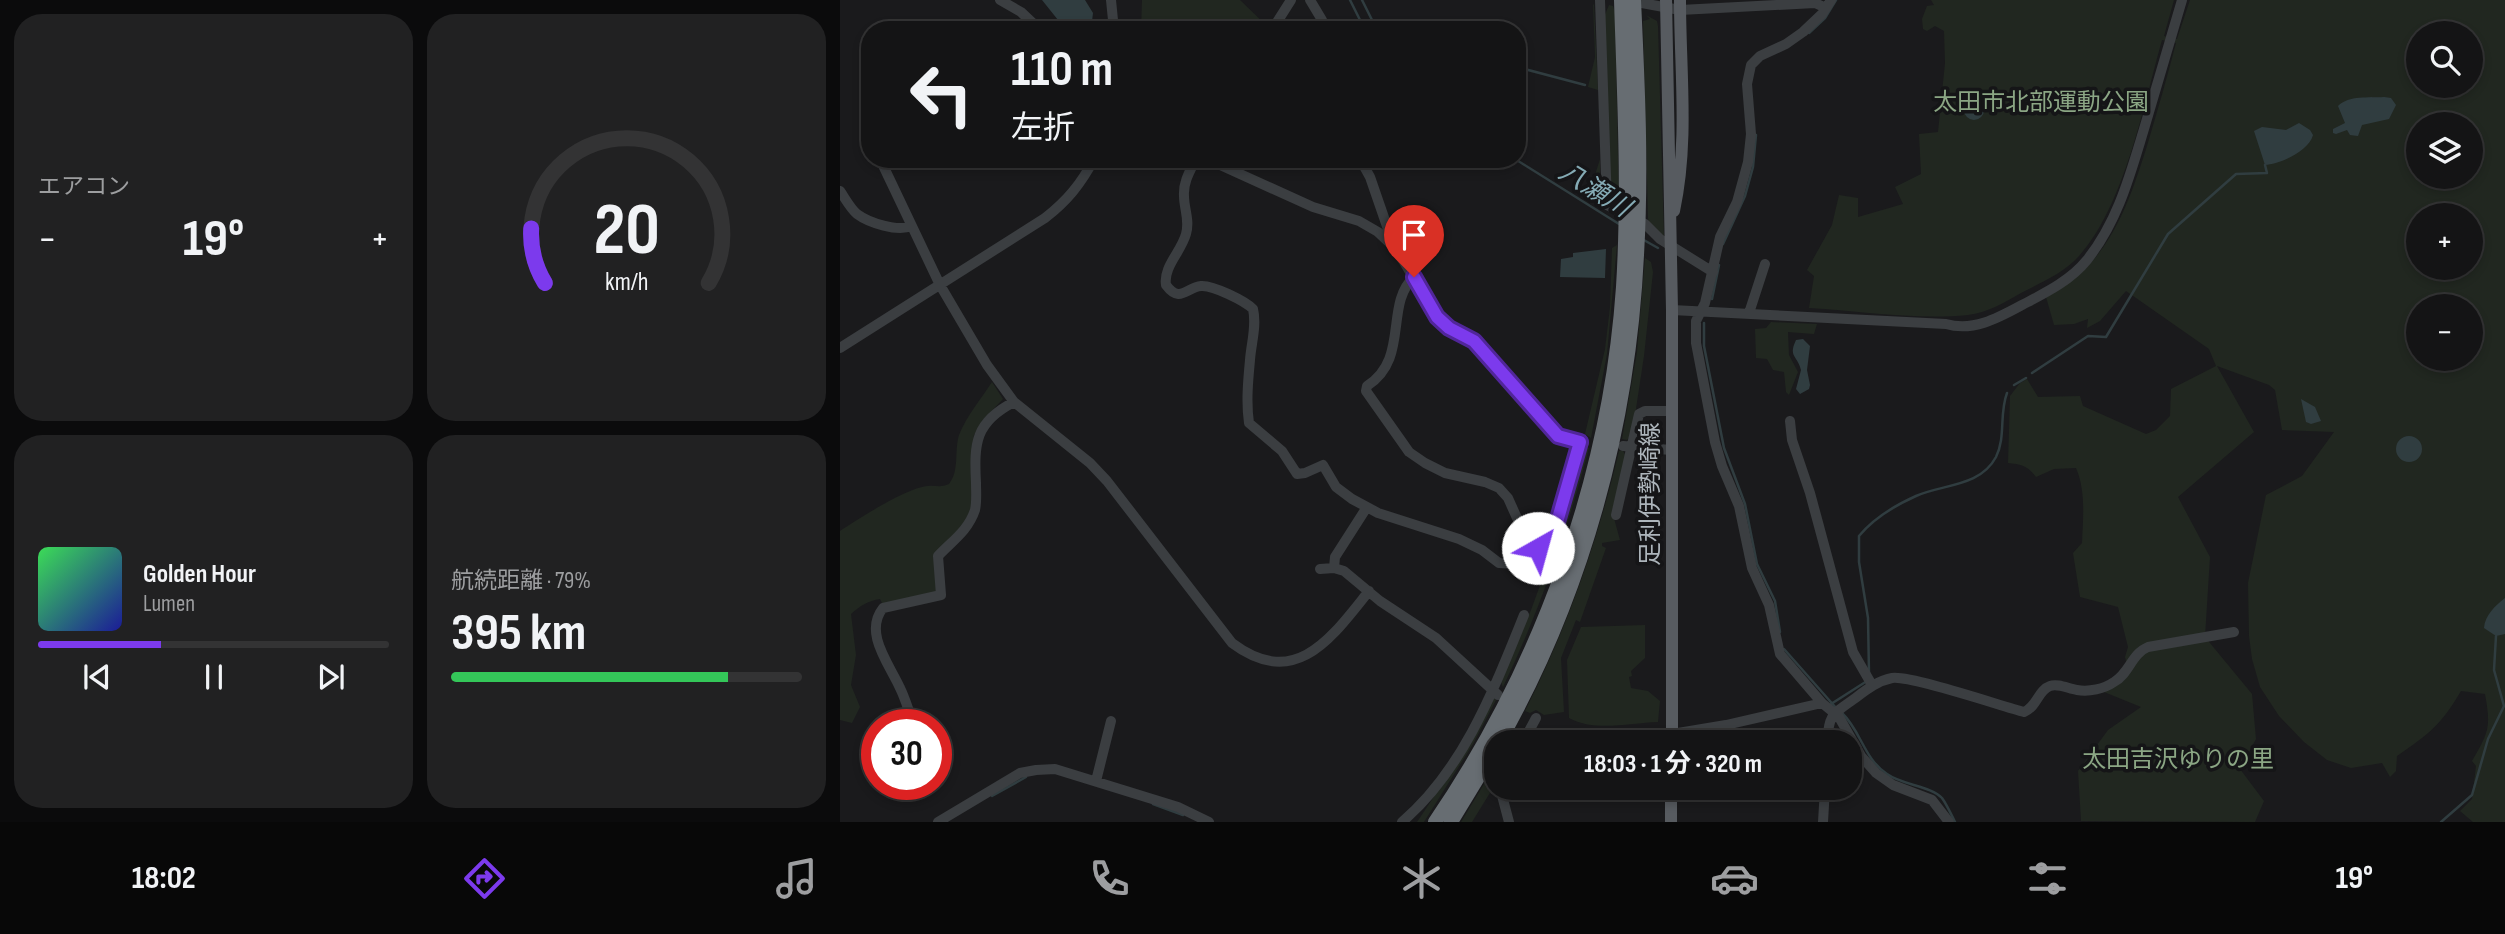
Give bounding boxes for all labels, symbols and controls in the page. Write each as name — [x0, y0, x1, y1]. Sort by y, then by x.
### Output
map controls — [2406, 21, 2483, 371]
button: search — [2406, 21, 2483, 98]
text: 110 m — [1011, 41, 1113, 100]
icon: left — [896, 49, 987, 140]
park label: 太田市北部運動公園 — [1933, 88, 2149, 117]
text: 左折 — [1011, 109, 1075, 148]
button: layers — [2406, 112, 2483, 189]
water label: 八瀬川 — [1553, 156, 1638, 226]
text: エアコン — [38, 173, 130, 201]
text: 20 — [593, 188, 660, 276]
button: + — [2406, 203, 2483, 280]
pin — [1384, 205, 1444, 277]
text: 19° — [183, 208, 244, 271]
icon: arrive — [1395, 216, 1433, 254]
text: − — [38, 217, 57, 262]
text: + — [370, 217, 389, 262]
text: km/h — [605, 267, 648, 298]
button: − — [2406, 294, 2483, 371]
street label: 足利伊勢崎線 — [1636, 422, 1665, 566]
position arrow — [1501, 511, 1575, 585]
text: Golden Hour — [143, 559, 256, 590]
text: 航続距離 · 79% — [451, 567, 591, 595]
text: Lumen — [143, 590, 195, 618]
text: 395 km — [451, 602, 586, 665]
icon: previous — [78, 658, 116, 696]
icon: pause — [195, 658, 233, 696]
icon: next — [312, 658, 350, 696]
speed limit sign: 30 — [861, 709, 952, 800]
park label: 太田吉沢ゆりの里 — [2082, 745, 2274, 774]
text: 18:03 · 1 分 · 320 m — [1584, 749, 1762, 780]
icon: directions — [460, 854, 509, 903]
icon: music — [772, 854, 821, 903]
icon: phone — [1085, 854, 1134, 903]
icon: climate — [1397, 854, 1446, 903]
icon: car — [1710, 854, 1759, 903]
icon: filters — [2023, 854, 2072, 903]
text: 18:02 — [132, 859, 196, 898]
text: 19° — [2335, 859, 2373, 898]

